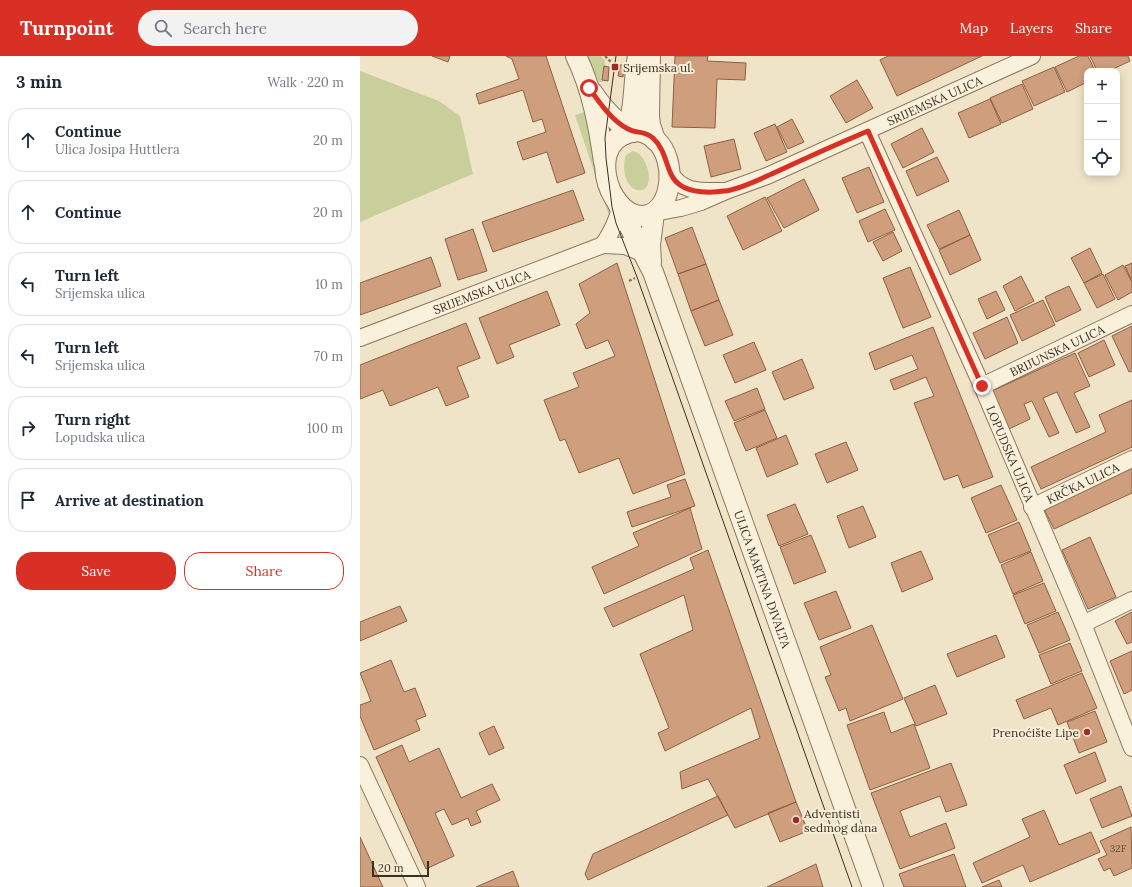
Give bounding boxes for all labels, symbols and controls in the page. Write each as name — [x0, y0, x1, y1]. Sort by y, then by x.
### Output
search box — [138, 10, 418, 46]
text: Turnpoint — [20, 16, 114, 40]
icon: search — [152, 17, 174, 39]
text: Search here — [184, 19, 267, 38]
text: Map — [960, 19, 988, 37]
text: Layers — [1010, 19, 1053, 37]
text: Share — [1075, 19, 1112, 37]
place label: Srijemska ul. — [623, 60, 693, 75]
marker: Srijemska ul. — [610, 62, 620, 72]
map controls — [1084, 68, 1120, 176]
button: + — [1084, 68, 1120, 104]
text: 3 min — [16, 71, 62, 93]
street label: SRIJEMSKA ULICA — [884, 72, 985, 128]
text: Walk · 220 m — [267, 74, 344, 91]
route start — [580, 79, 598, 97]
button: − — [1084, 104, 1120, 140]
text: Continue — [55, 122, 121, 141]
icon: ahead — [17, 129, 39, 151]
text: 20 m — [313, 132, 343, 149]
button: locate — [1084, 140, 1120, 176]
text: Ulica Josipa Huttlera — [55, 141, 180, 158]
icon: ahead — [17, 201, 39, 223]
text: Continue — [55, 203, 121, 222]
text: 20 m — [313, 204, 343, 221]
text: Turn left — [55, 266, 119, 285]
street label: SRIJEMSKA ULICA — [431, 266, 533, 317]
icon: left — [17, 273, 39, 295]
text: 10 m — [315, 276, 343, 293]
text: Srijemska ulica — [55, 285, 145, 302]
street label: BRIJUNSKA ULICA — [1007, 321, 1107, 379]
text: Turn left — [55, 338, 119, 357]
icon: left — [17, 345, 39, 367]
text: 70 m — [314, 348, 343, 365]
text: Srijemska ulica — [55, 357, 145, 374]
route end — [973, 377, 991, 395]
street label: LOPUDSKA ULICA — [984, 403, 1038, 504]
text: Turn right — [55, 410, 131, 429]
icon: right — [17, 417, 39, 439]
text: 100 m — [307, 420, 343, 437]
text: Lopudska ulica — [55, 429, 145, 446]
street label: KRČKA ULICA — [1044, 459, 1122, 507]
icon: arrive — [17, 489, 39, 511]
text: Arrive at destination — [55, 491, 204, 510]
street label: ULICA MARTINA DIVALTA — [731, 508, 795, 650]
button: Save — [16, 552, 176, 590]
button: Share — [184, 552, 344, 590]
place label: Prenoćište Lipe — [992, 725, 1079, 740]
marker: Prenoćište Lipe — [1082, 727, 1092, 737]
place label: Adventisti sedmog dana — [803, 806, 878, 835]
marker: Adventisti sedmog dana — [791, 815, 801, 825]
house number: 32F — [1110, 842, 1127, 855]
scale bar — [372, 859, 429, 878]
text: 20 m — [378, 861, 403, 875]

